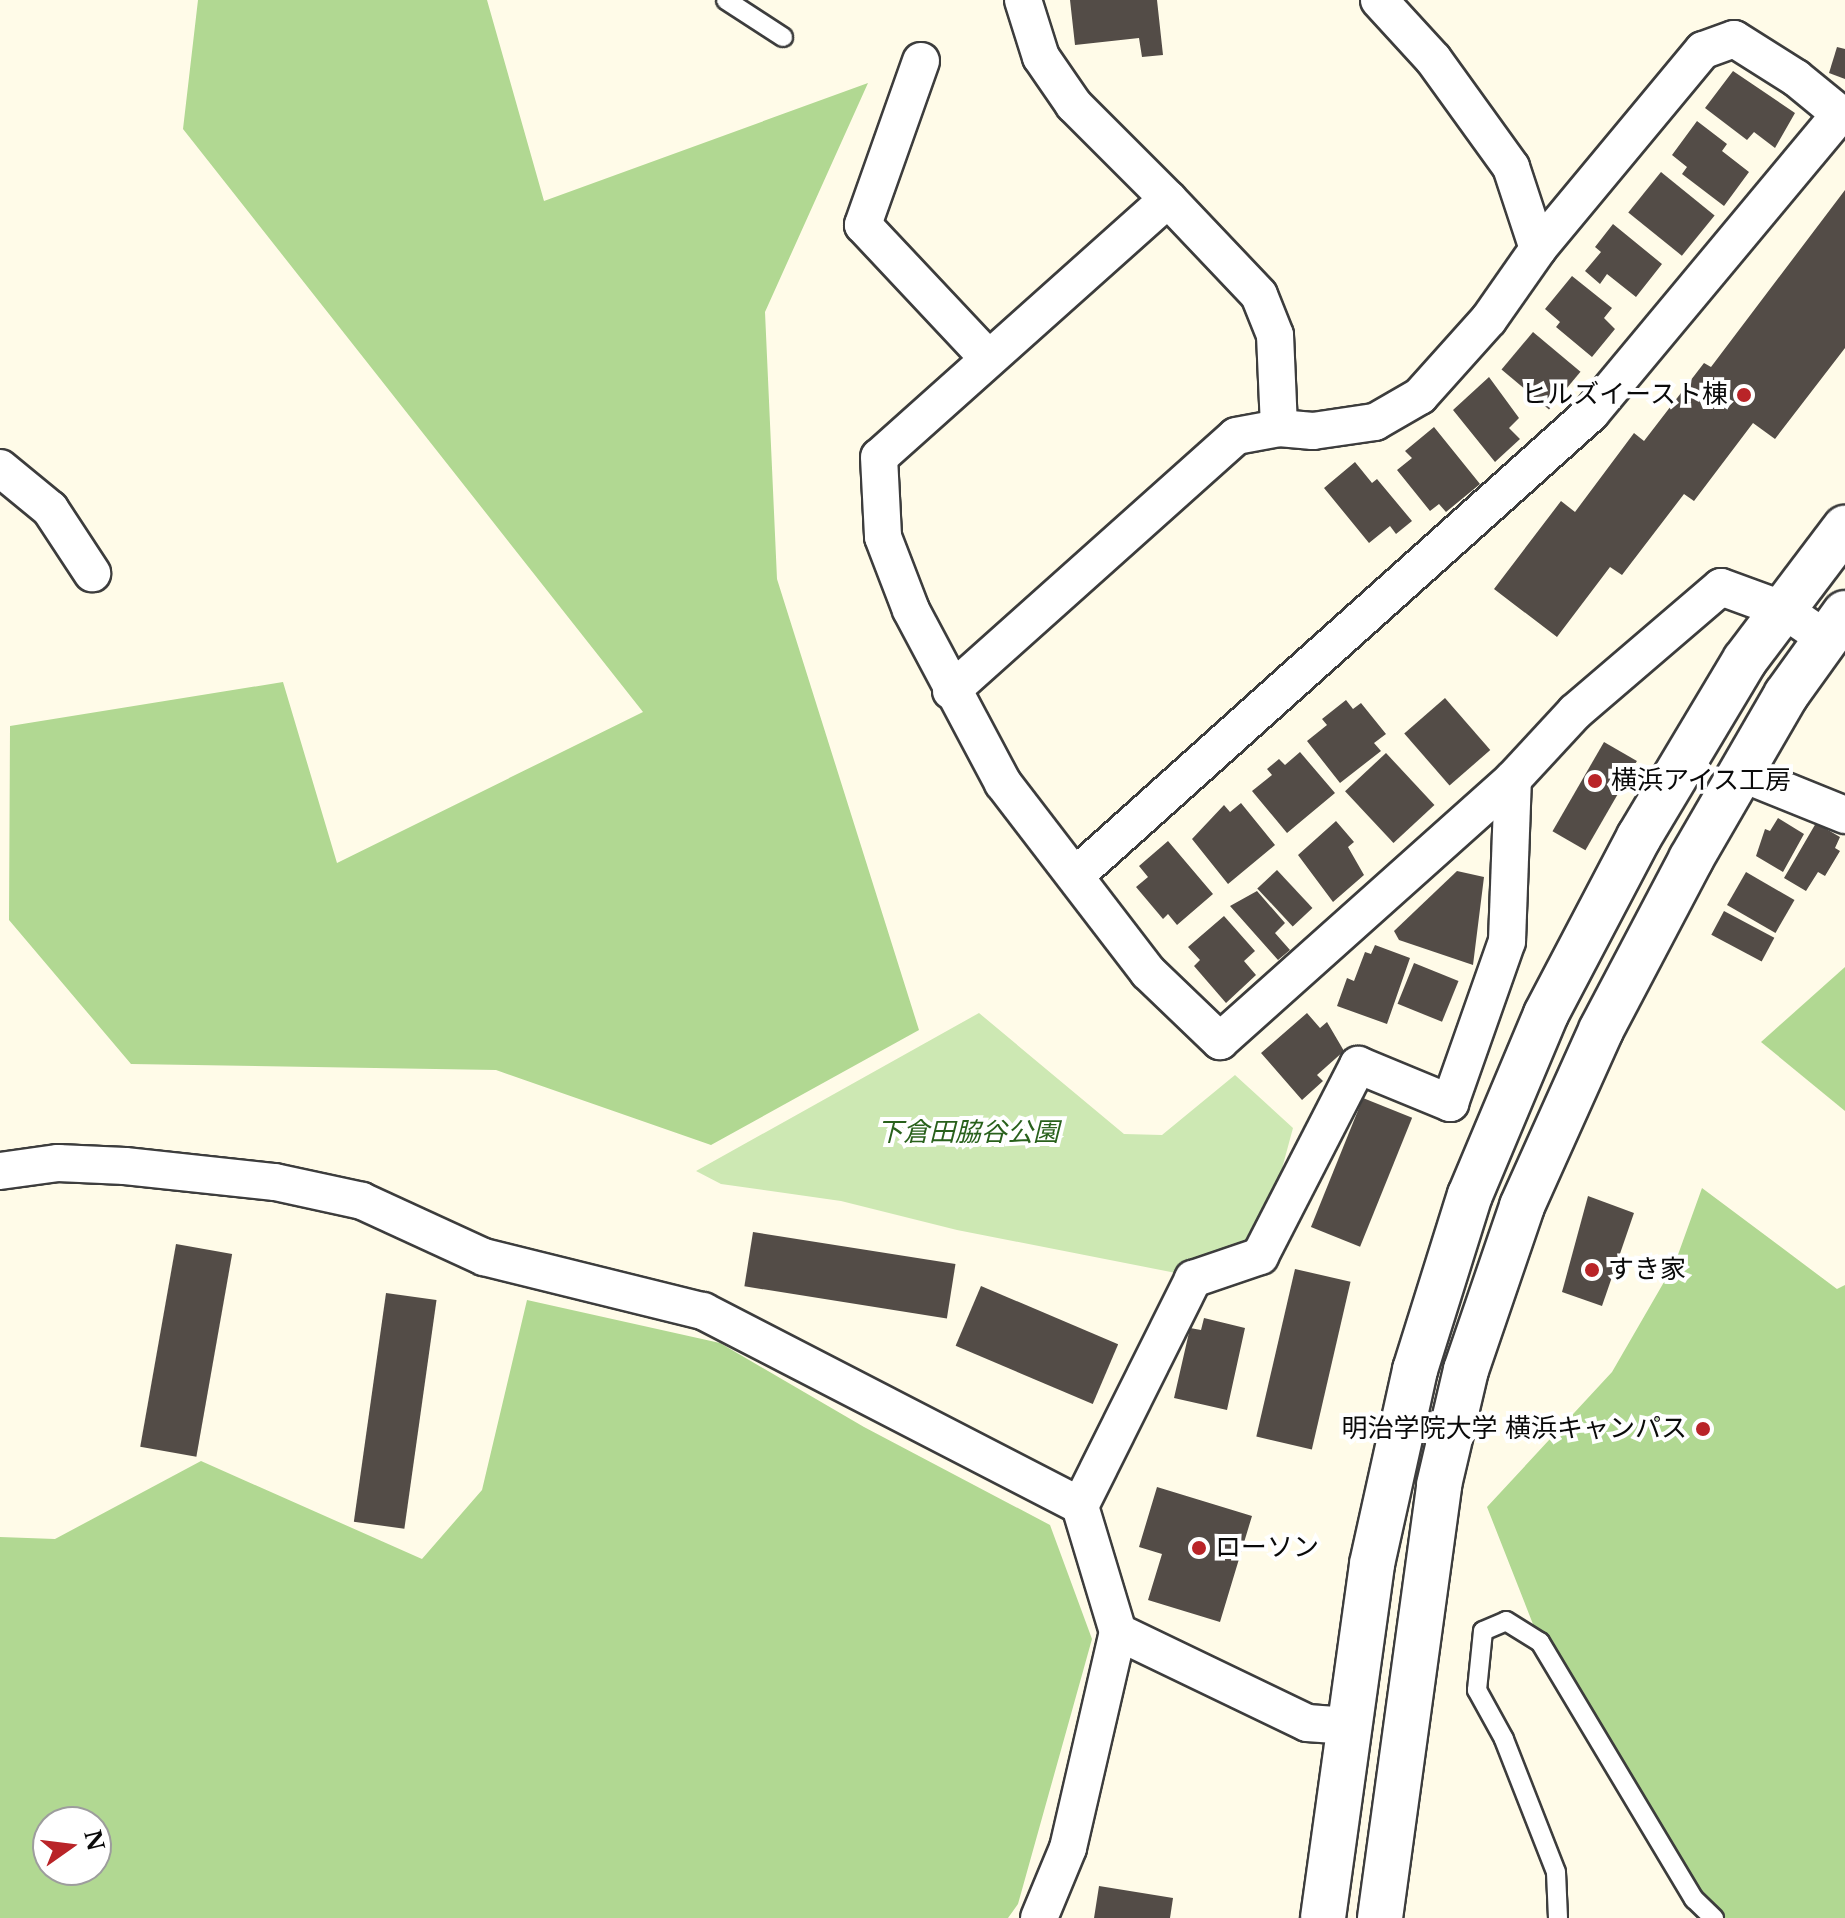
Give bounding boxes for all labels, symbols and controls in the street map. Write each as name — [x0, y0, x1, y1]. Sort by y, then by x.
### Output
place label: ヒルズイースト棟 — [1520, 379, 1728, 411]
marker: ヒルズイースト棟 — [1735, 386, 1753, 404]
place label: 横浜アイス工房 — [1611, 765, 1793, 797]
marker: 横浜アイス工房 — [1586, 772, 1604, 790]
park label: 下倉田脇谷公園 — [877, 1117, 1059, 1149]
place label: すき家 — [1608, 1254, 1686, 1286]
marker: すき家 — [1583, 1261, 1601, 1279]
place label: 明治学院大学 横浜キャンパス — [1342, 1413, 1687, 1445]
marker: 明治学院大学 横浜キャンパス — [1694, 1420, 1712, 1438]
place label: ローソン — [1215, 1532, 1319, 1564]
marker: ローソン — [1190, 1539, 1208, 1557]
north arrow — [32, 1806, 112, 1886]
text: N — [78, 1827, 109, 1854]

